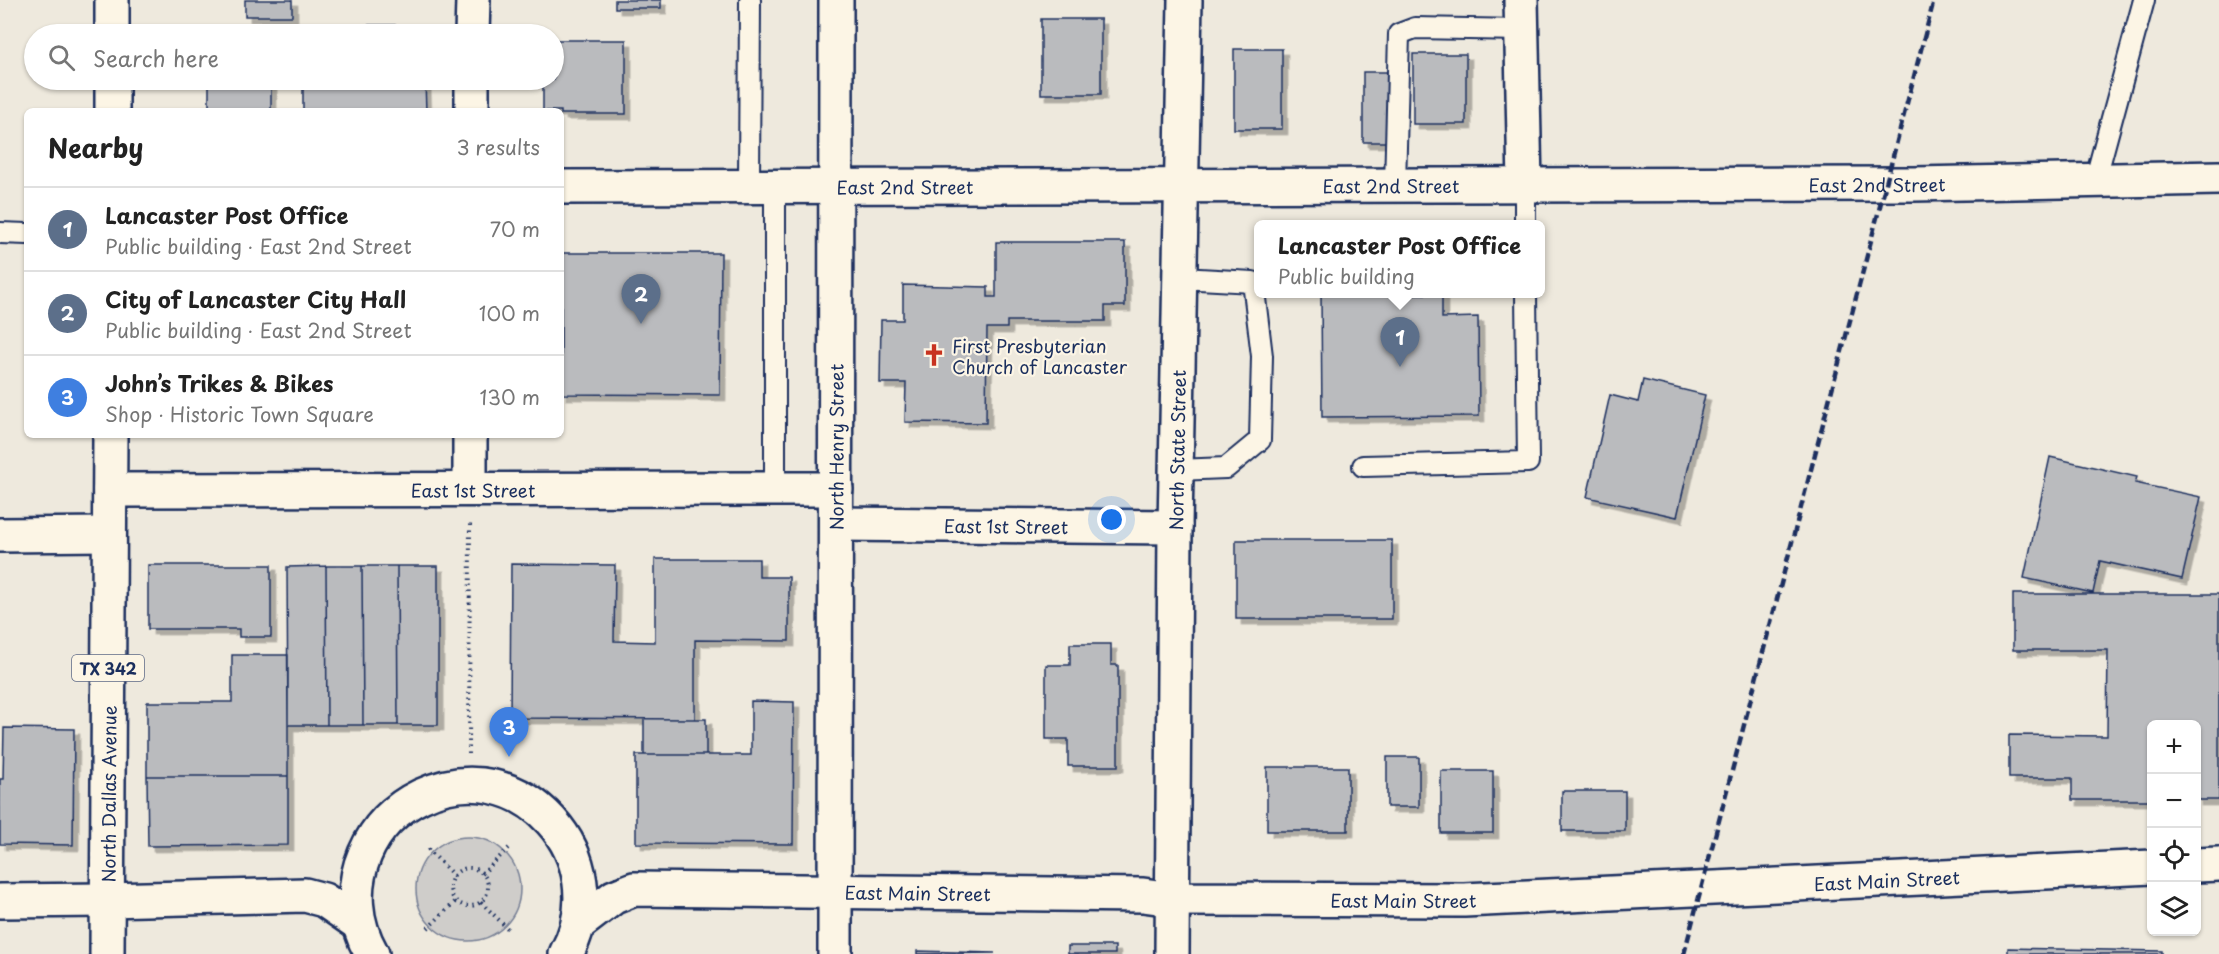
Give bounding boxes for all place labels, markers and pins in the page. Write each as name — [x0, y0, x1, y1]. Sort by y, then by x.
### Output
pin: 2 — [622, 274, 660, 324]
pin: 1 — [1380, 318, 1420, 367]
place label: First Presbyterian Church of Lancaster — [952, 332, 1128, 380]
church icon: First Presbyterian Church of Lancaster — [921, 342, 947, 368]
pin: 3 — [490, 708, 528, 757]

